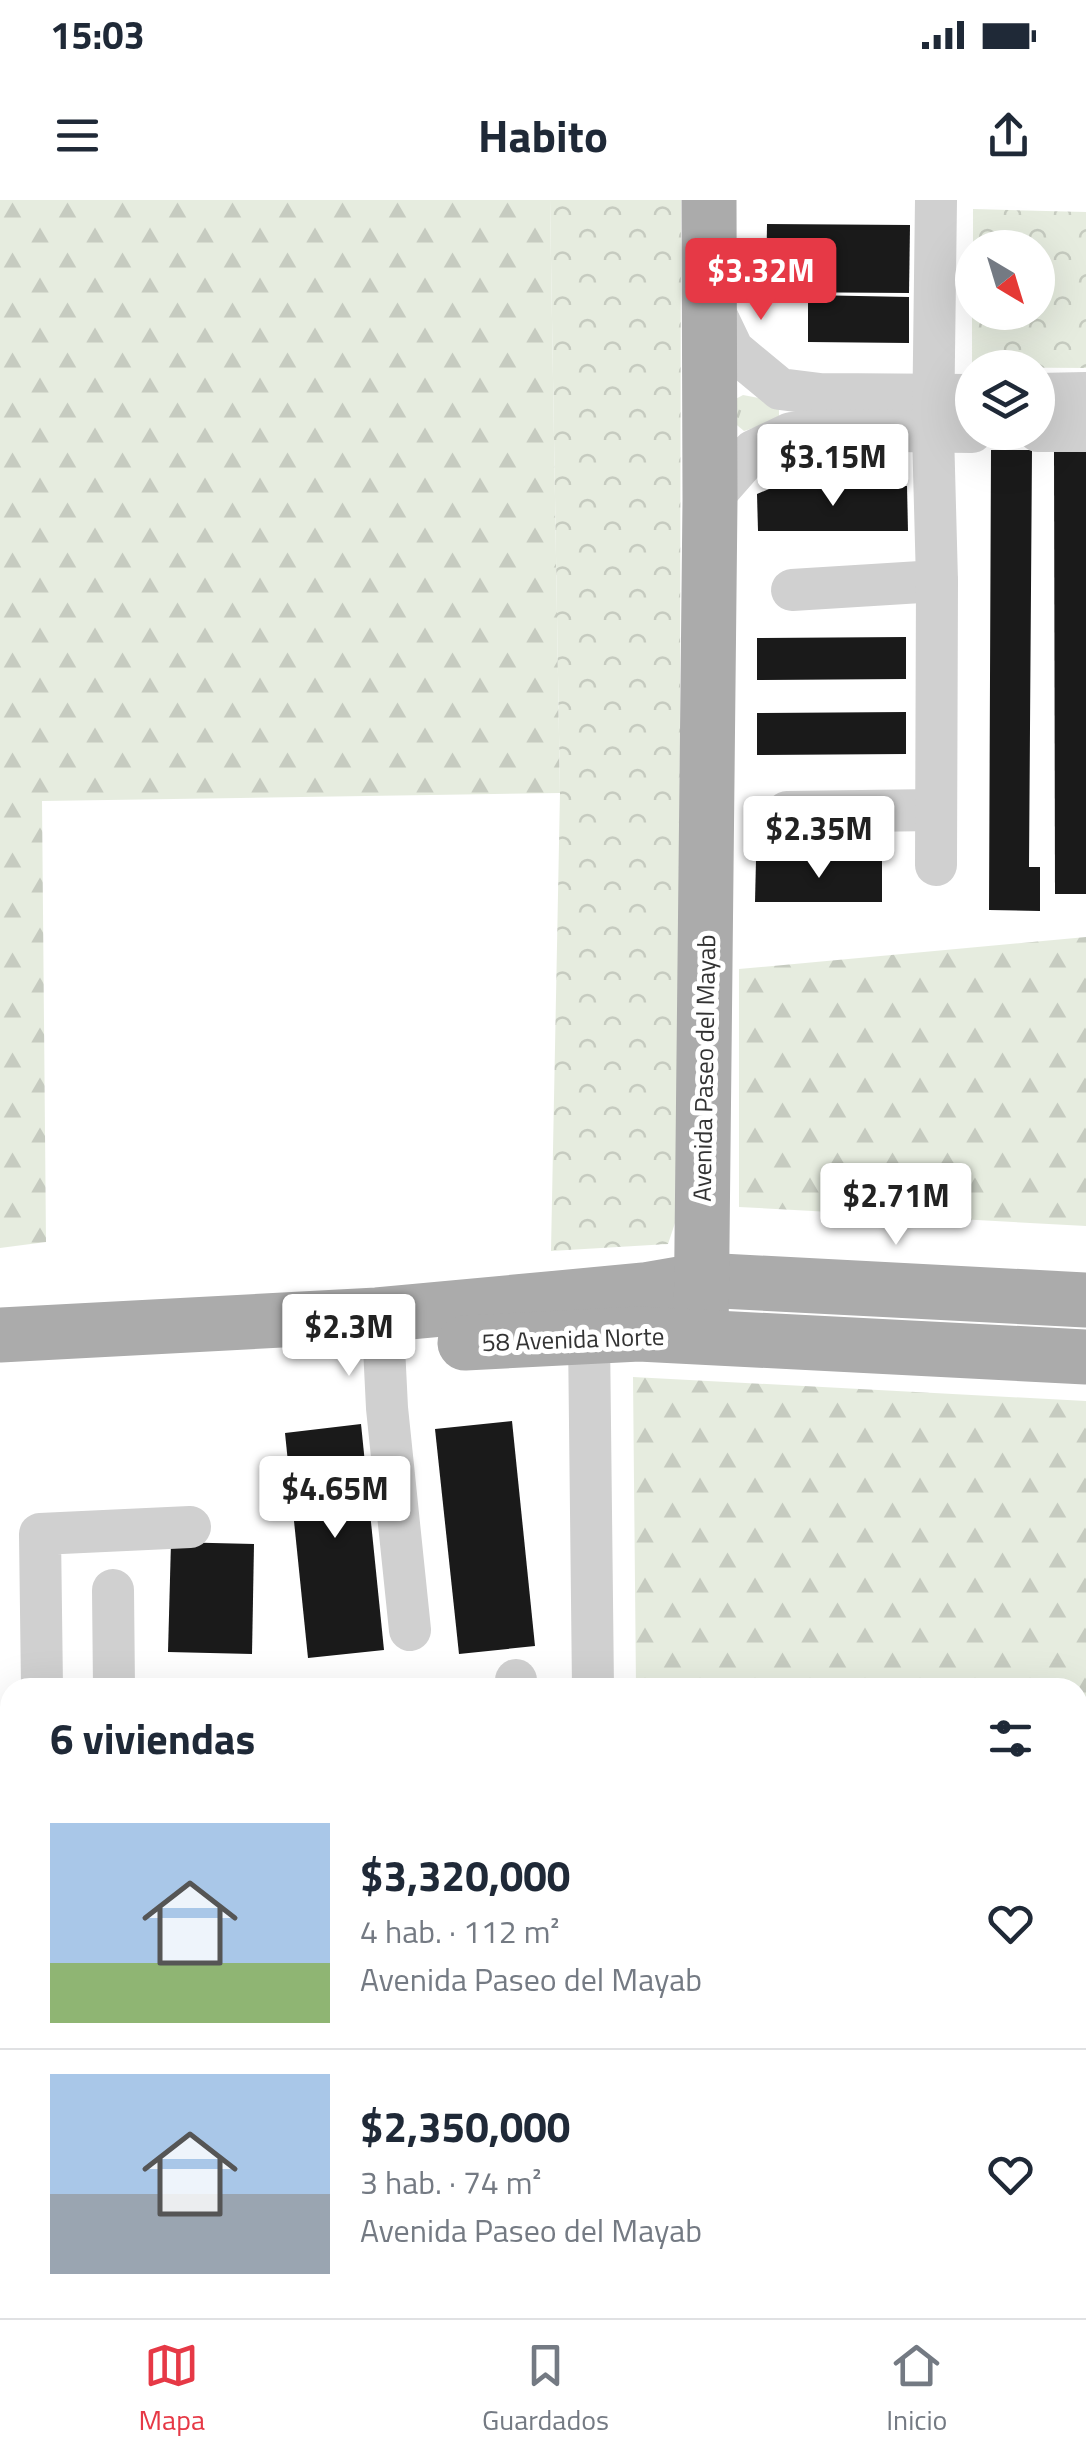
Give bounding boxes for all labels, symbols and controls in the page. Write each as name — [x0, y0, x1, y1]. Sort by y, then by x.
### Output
text: 15:03 — [50, 6, 145, 64]
text: Habito — [478, 101, 608, 169]
icon: menu — [50, 108, 105, 163]
icon: share — [981, 108, 1036, 163]
north arrow — [955, 230, 1055, 330]
map controls — [955, 230, 1055, 450]
pin: $3.32M — [680, 238, 842, 323]
text: $3.32M — [707, 246, 815, 294]
button: layers — [955, 350, 1055, 450]
pin: $3.15M — [752, 424, 914, 509]
text: $3.15M — [779, 432, 887, 480]
pin: $2.35M — [738, 796, 900, 881]
text: $2.35M — [765, 804, 873, 852]
street label: Avenida Paseo del Mayab — [683, 934, 725, 1202]
pin: $2.71M — [815, 1163, 977, 1248]
text: $2.71M — [842, 1171, 950, 1219]
pin: $2.3M — [279, 1294, 419, 1379]
text: $2.3M — [304, 1302, 394, 1350]
street label: 58 Avenida Norte — [481, 1317, 665, 1361]
pin: $4.65M — [254, 1456, 416, 1541]
text: $4.65M — [281, 1464, 389, 1512]
text: 6 viviendas — [50, 1706, 255, 1770]
icon: filters — [983, 1711, 1038, 1766]
text: $3,320,000 — [360, 1843, 570, 1907]
icon: home — [130, 1863, 250, 1983]
icon: heart — [983, 1896, 1038, 1951]
text: 4 hab. · 112 m² — [360, 1907, 559, 1955]
text: Avenida Paseo del Mayab — [360, 1955, 702, 2003]
text: $2,350,000 — [360, 2094, 570, 2158]
icon: home — [130, 2114, 250, 2234]
icon: heart — [983, 2147, 1038, 2202]
text: 3 hab. · 74 m² — [360, 2158, 542, 2206]
text: Avenida Paseo del Mayab — [360, 2206, 702, 2254]
tab: Mapa — [139, 2338, 205, 2441]
tab: Guardados — [482, 2338, 609, 2441]
tab: Inicio — [886, 2338, 947, 2441]

